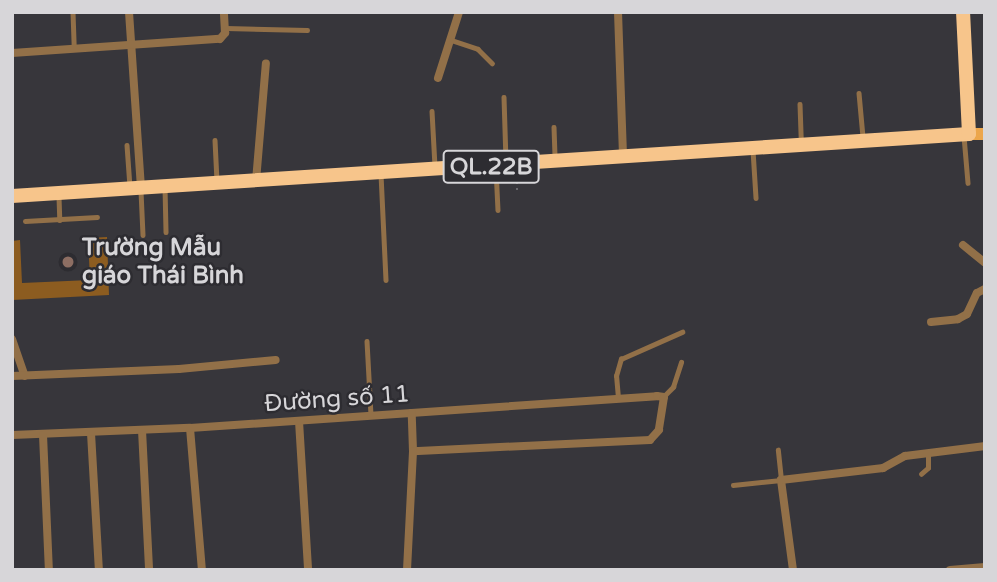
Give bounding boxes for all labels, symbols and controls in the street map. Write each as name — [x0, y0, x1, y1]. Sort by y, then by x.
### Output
road number: QL.22B — [442, 148, 540, 186]
place label: Trường Mẫu giáo Thái Bình — [82, 234, 244, 290]
marker: Trường Mẫu giáo Thái Bình — [60, 254, 76, 270]
street label: Đường số 11 — [263, 380, 411, 418]

